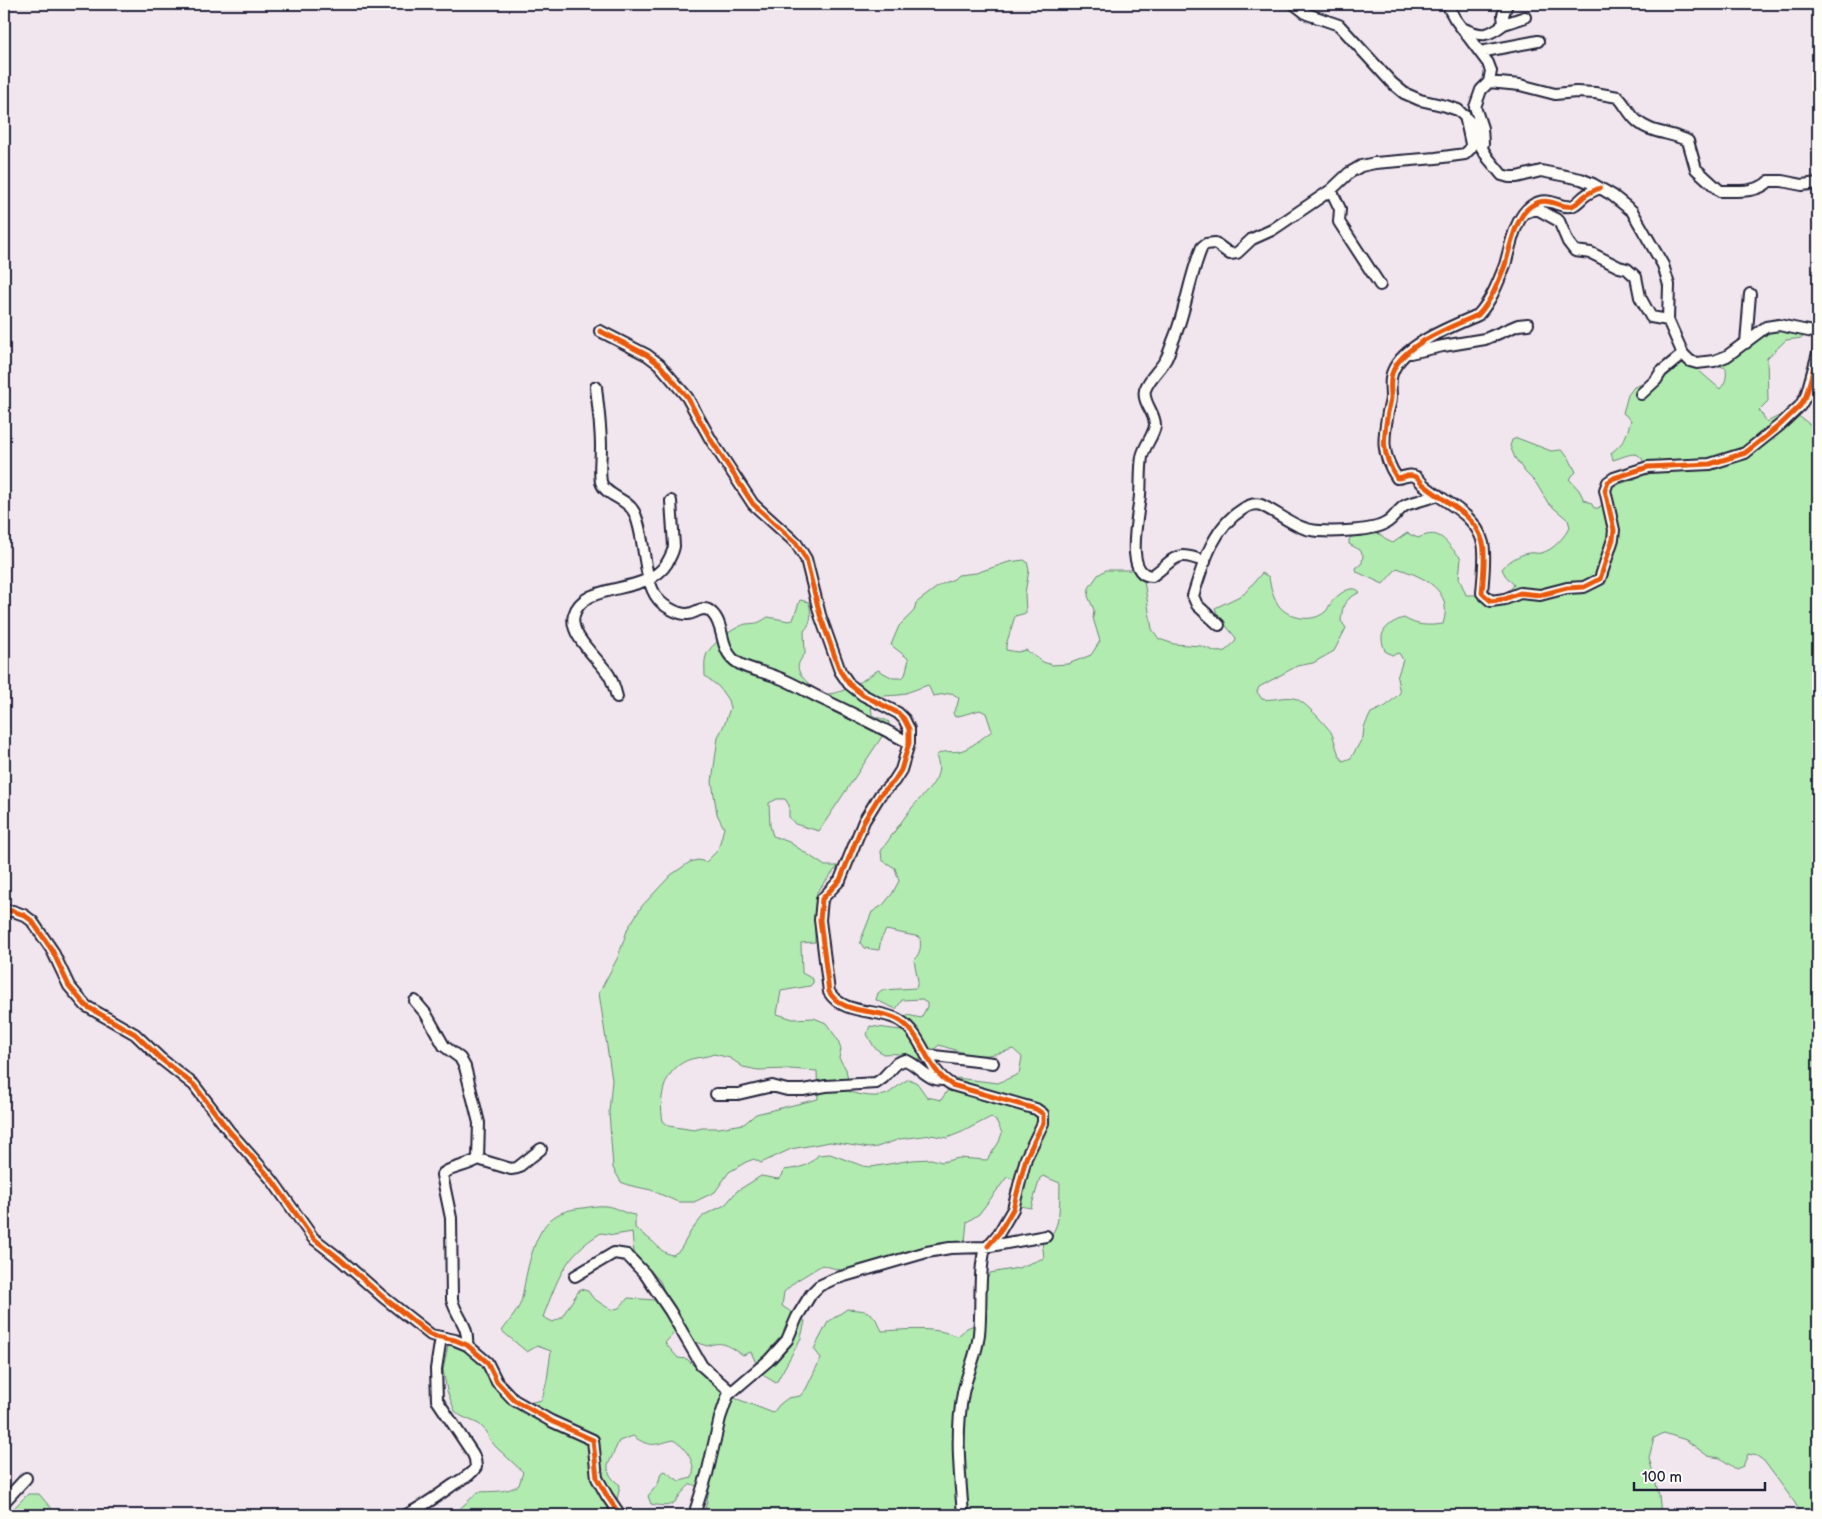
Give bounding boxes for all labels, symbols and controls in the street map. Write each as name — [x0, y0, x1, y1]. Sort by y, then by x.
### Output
scale bar — [1634, 1459, 1766, 1491]
text: 100 m — [1642, 1468, 1682, 1487]

